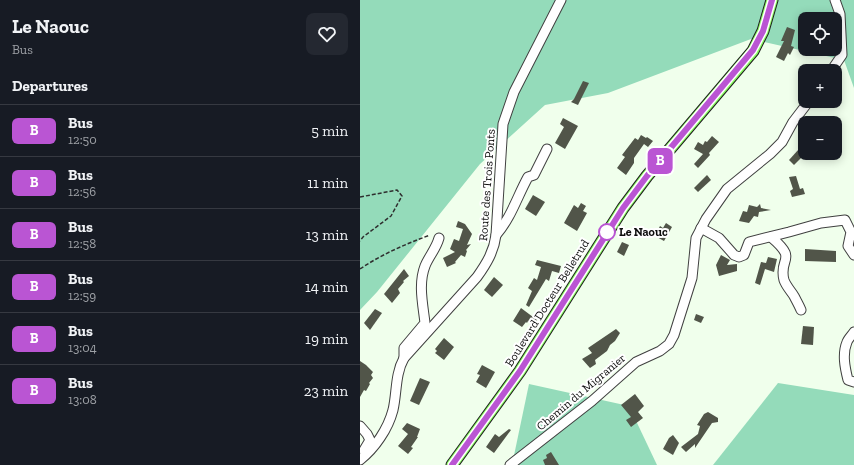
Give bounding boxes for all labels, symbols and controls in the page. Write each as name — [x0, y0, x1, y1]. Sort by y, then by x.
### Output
map controls — [798, 12, 842, 160]
button: locate — [798, 12, 842, 56]
button: heart — [306, 13, 348, 55]
text: Le Naouc — [12, 15, 89, 38]
text: Bus — [12, 42, 33, 57]
button: + — [798, 64, 842, 108]
text: Departures — [12, 77, 88, 95]
text: Bus — [68, 114, 93, 132]
button: − — [798, 116, 842, 160]
text: B — [30, 122, 38, 139]
text: 5 min — [311, 122, 348, 140]
street label: Route des Trois Ponts — [476, 129, 498, 241]
text: 12:50 — [68, 132, 97, 147]
line badge: B — [647, 148, 673, 174]
text: B — [656, 152, 664, 169]
text: Bus — [68, 166, 93, 184]
text: B — [30, 174, 38, 191]
text: 11 min — [307, 174, 348, 192]
text: 12:56 — [68, 184, 96, 199]
text: Bus — [68, 218, 93, 236]
marker: Le Naouc — [598, 223, 616, 241]
place label: Le Naouc — [619, 225, 668, 239]
text: B — [30, 226, 38, 243]
text: 13 min — [306, 226, 348, 244]
text: 12:58 — [68, 236, 96, 251]
street label: Boulevard Docteur Belletrud — [502, 236, 592, 369]
text: Bus — [68, 270, 93, 288]
text: B — [30, 278, 38, 295]
text: 14 min — [305, 278, 348, 296]
text: 12:59 — [68, 288, 96, 303]
text: Bus — [68, 322, 93, 340]
text: B — [30, 330, 38, 347]
text: 19 min — [305, 330, 348, 348]
text: 13:04 — [68, 340, 97, 355]
street label: Chemin du Migranier — [534, 351, 628, 433]
text: Bus — [68, 374, 93, 392]
text: B — [30, 382, 38, 399]
text: 23 min — [304, 382, 348, 400]
text: 13:08 — [68, 392, 97, 407]

